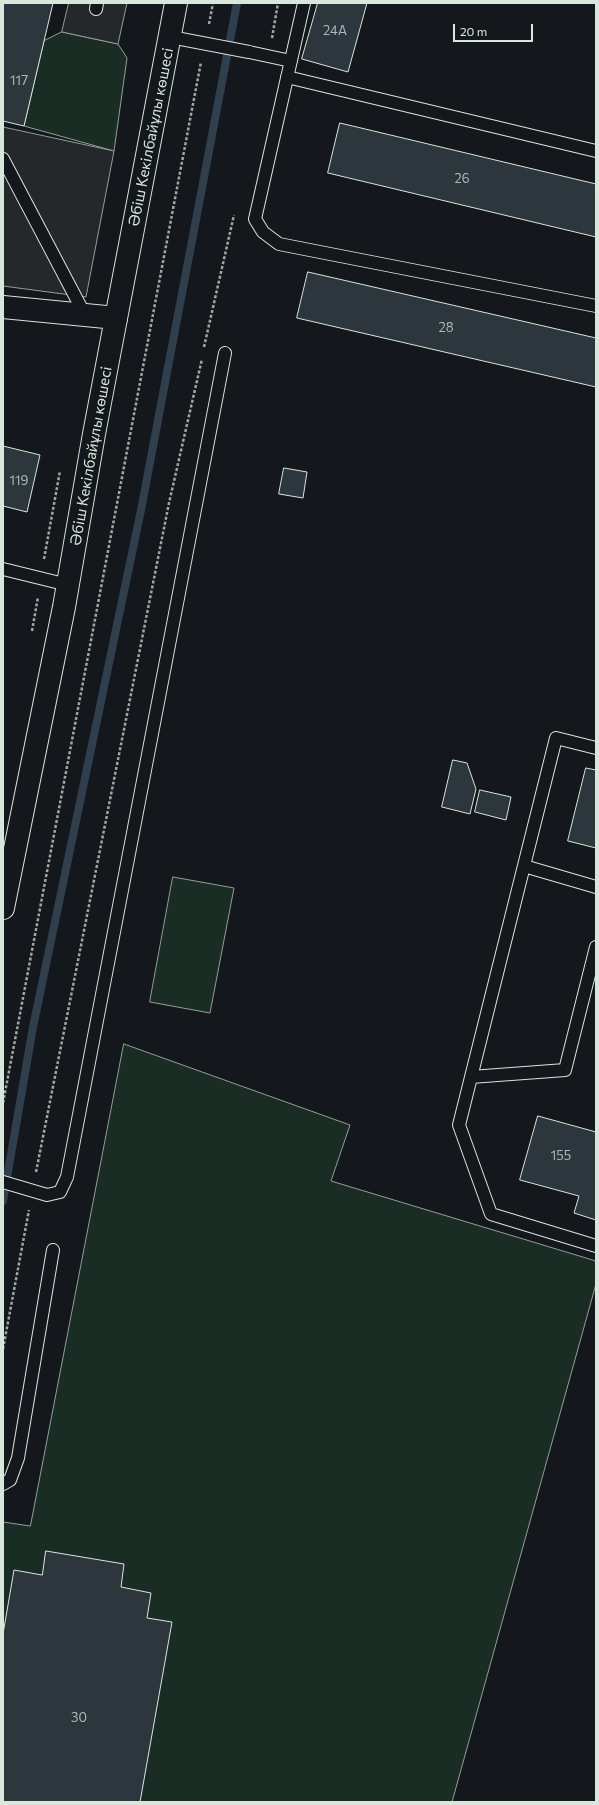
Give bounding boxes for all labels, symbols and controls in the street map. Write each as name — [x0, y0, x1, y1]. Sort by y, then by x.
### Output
scale bar — [455, 16, 535, 42]
house number: 24А — [323, 23, 347, 39]
text: 20 m — [460, 24, 487, 38]
street label: Әбіш Кекілбайұлы көшесі — [125, 46, 177, 228]
house number: 117 — [10, 73, 28, 89]
house number: 26 — [454, 171, 470, 187]
house number: 28 — [438, 320, 454, 336]
street label: Әбіш Кекілбайұлы көшесі — [66, 365, 116, 547]
house number: 119 — [9, 473, 29, 489]
house number: 155 — [551, 1148, 571, 1164]
house number: 30 — [71, 1710, 87, 1726]

